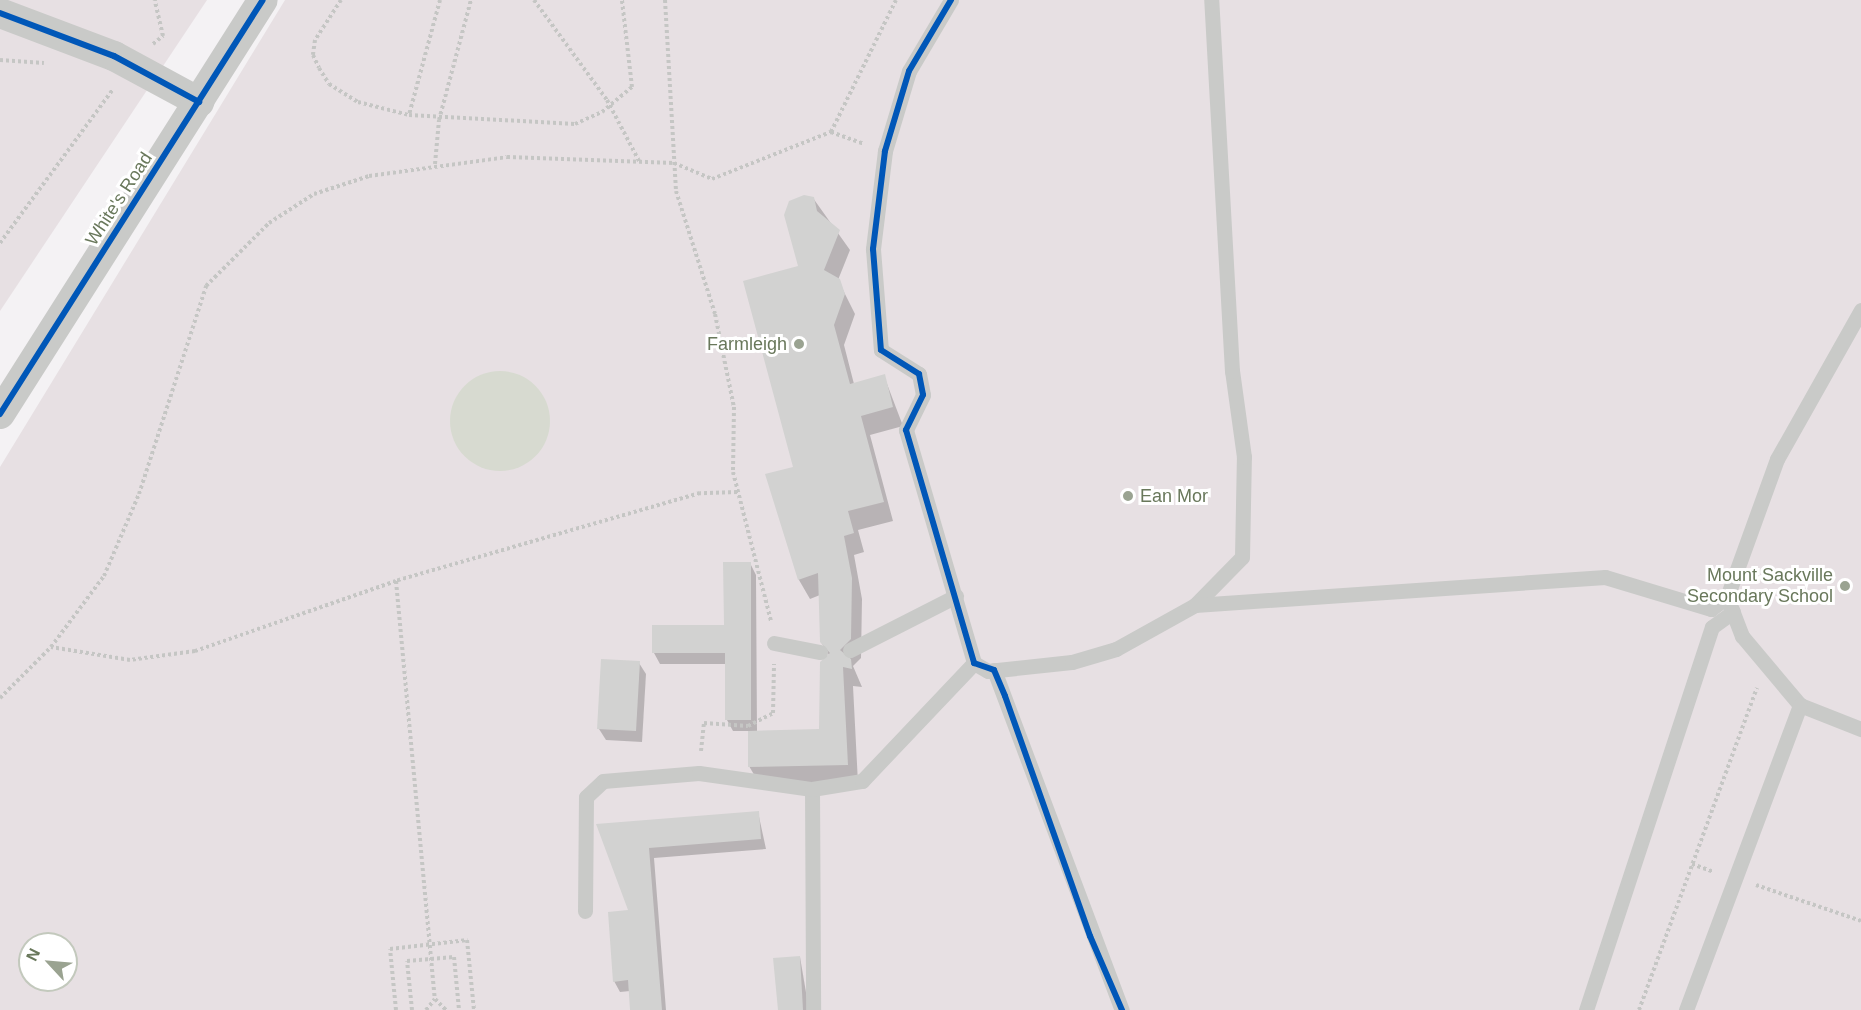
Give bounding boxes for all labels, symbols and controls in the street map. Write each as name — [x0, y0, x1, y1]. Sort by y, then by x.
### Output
street label: White's Road — [81, 148, 157, 250]
place label: Farmleigh — [707, 333, 787, 355]
marker: Farmleigh — [792, 337, 806, 351]
place label: Ean Mor — [1140, 485, 1208, 507]
marker: Ean Mor — [1121, 489, 1135, 503]
place label: Mount Sackville Secondary School — [1687, 565, 1833, 608]
marker: Mount Sackville Secondary School — [1838, 579, 1852, 593]
north arrow — [18, 932, 78, 992]
text: N — [23, 946, 43, 964]

